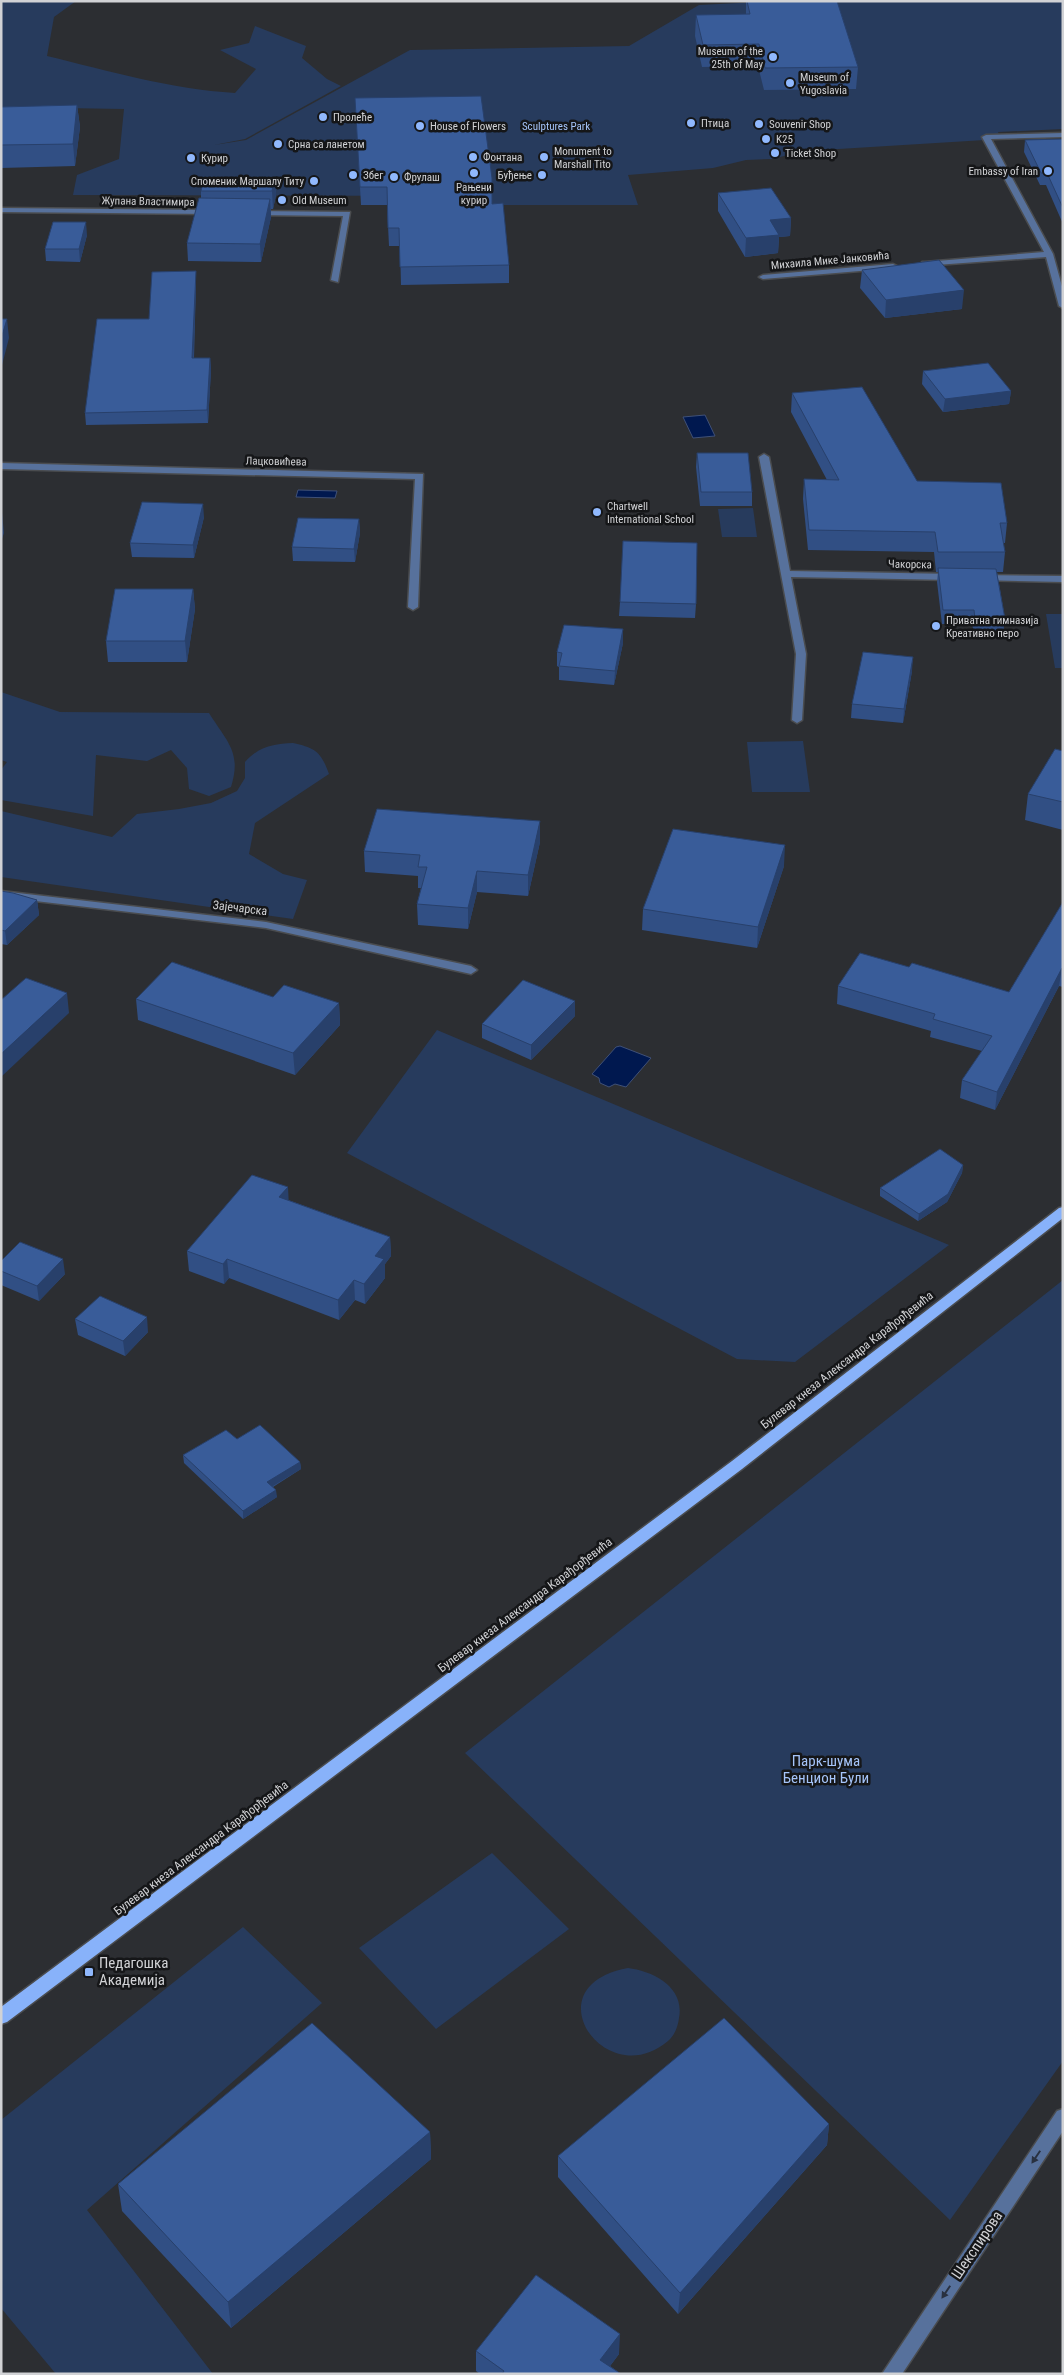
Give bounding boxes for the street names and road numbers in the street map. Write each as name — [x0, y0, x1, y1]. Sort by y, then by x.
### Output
street label: Жупана Властимира — [101, 194, 195, 209]
street label: Михаила Мике Јанковића — [770, 249, 890, 272]
street label: Лацковићева — [245, 454, 307, 469]
street label: Чакорска — [888, 558, 932, 571]
street label: Зајечарска — [212, 898, 268, 918]
street label: Булевар кнеза Александра Карађорђевића — [758, 1288, 936, 1432]
street label: Булевар кнеза Александра Карађорђевића — [435, 1535, 615, 1675]
street label: Булевар кнеза Александра Карађорђевића — [111, 1778, 291, 1918]
street label: Шекспирова — [948, 2208, 1006, 2282]

